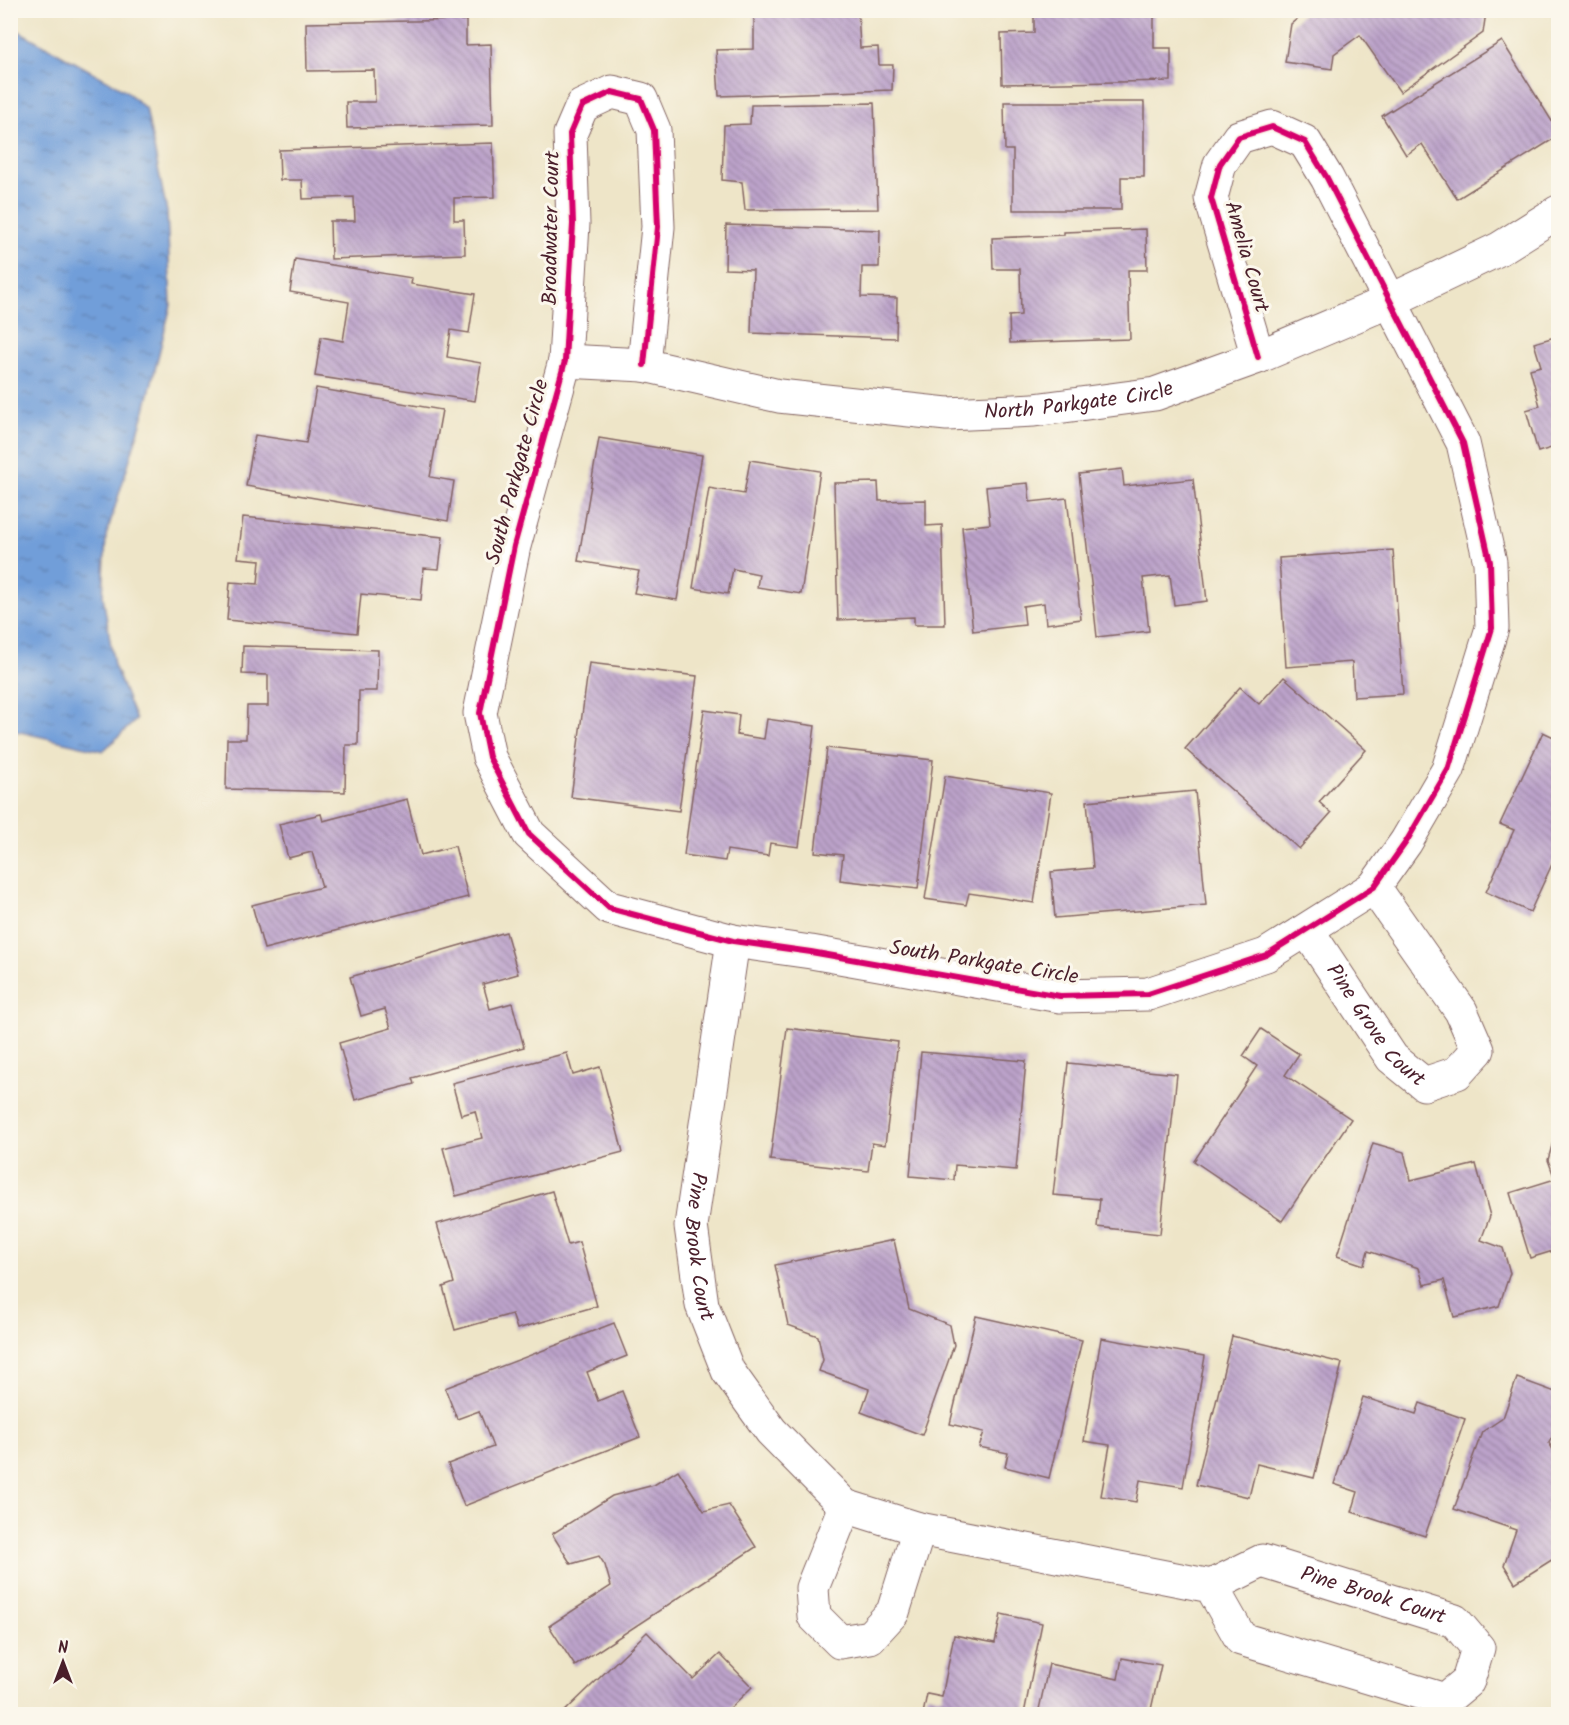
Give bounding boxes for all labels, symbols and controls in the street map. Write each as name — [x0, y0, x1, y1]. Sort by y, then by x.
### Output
street label: Broadwater Court — [534, 150, 570, 305]
street label: Amelia Court — [1214, 197, 1278, 317]
street label: North Parkgate Circle — [983, 372, 1179, 429]
street label: South Parkgate Circle — [477, 375, 559, 568]
street label: South Parkgate Circle — [887, 932, 1081, 994]
street label: Pine Grove Court — [1317, 957, 1433, 1096]
street label: Pine Brook Court — [674, 1170, 724, 1327]
street label: Pine Brook Court — [1296, 1557, 1451, 1634]
north arrow — [33, 1632, 93, 1692]
text: N — [58, 1636, 68, 1661]

